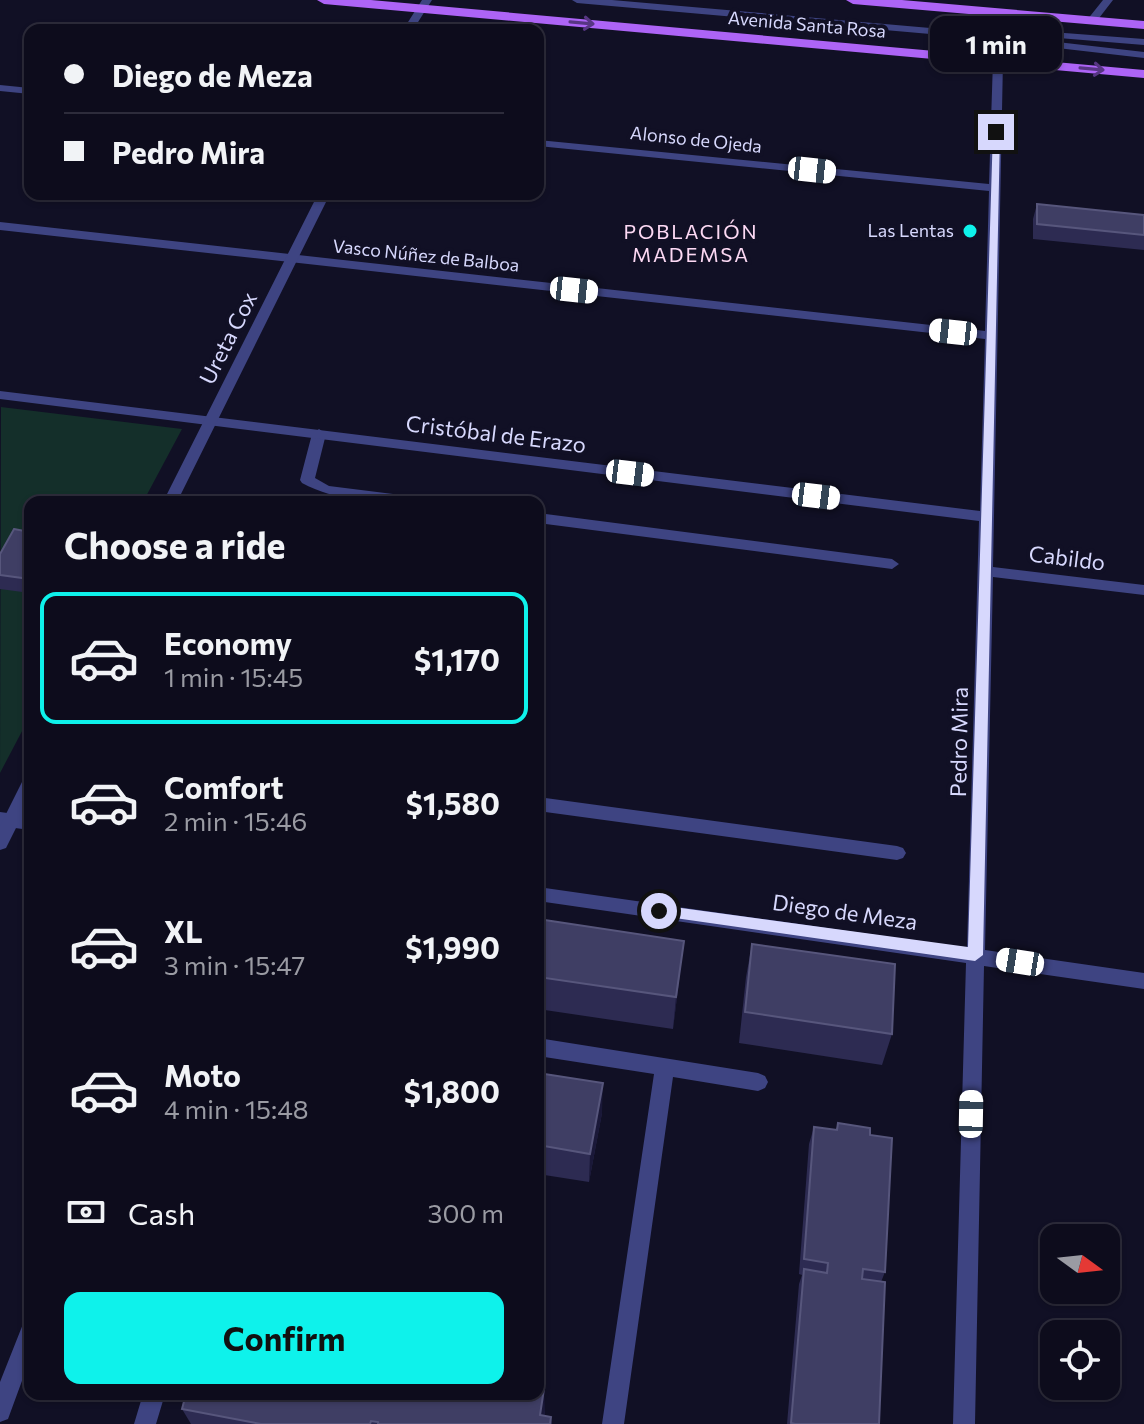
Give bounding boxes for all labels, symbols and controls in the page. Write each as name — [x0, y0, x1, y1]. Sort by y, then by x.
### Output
street label: Avenida Santa Rosa — [727, 6, 887, 42]
one-way arrow — [568, 16, 595, 31]
callout: 1 min — [930, 16, 1062, 72]
text: 1 min — [965, 28, 1027, 59]
text: Diego de Meza — [112, 56, 313, 93]
one-way arrow — [1078, 61, 1105, 76]
route end — [978, 114, 1014, 150]
street label: Alonso de Ojeda — [629, 121, 763, 157]
text: Pedro Mira — [112, 133, 265, 170]
car — [787, 156, 837, 184]
district label: POBLACIÓN MADEMSA — [623, 219, 759, 266]
place label: Las Lentas — [868, 219, 954, 241]
marker: Las Lentas — [961, 222, 979, 240]
street label: Vasco Núñez de Balboa — [332, 234, 521, 276]
car — [549, 276, 599, 304]
street label: Ureta Cox — [193, 287, 262, 388]
car — [928, 318, 978, 346]
street label: Cristóbal de Erazo — [404, 409, 588, 458]
car — [605, 458, 655, 488]
car — [791, 481, 841, 511]
text: Choose a ride — [64, 522, 285, 566]
street label: Cabildo — [1027, 539, 1107, 576]
icon: car — [68, 622, 140, 694]
text: Economy — [164, 624, 292, 661]
text: $1,170 — [414, 640, 500, 677]
text: 1 min · 15:45 — [164, 661, 303, 692]
street label: Pedro Mira — [944, 687, 973, 797]
icon: car — [68, 766, 140, 838]
text: Comfort — [164, 768, 283, 805]
text: $1,580 — [406, 784, 500, 821]
text: 2 min · 15:46 — [164, 805, 307, 836]
street label: Diego de Meza — [771, 888, 919, 935]
route start — [641, 893, 677, 929]
icon: car — [68, 910, 140, 982]
text: XL — [164, 912, 203, 949]
text: $1,990 — [405, 928, 500, 965]
car — [994, 946, 1046, 978]
text: 3 min · 15:47 — [164, 949, 305, 980]
icon: car — [68, 1054, 140, 1126]
text: Moto — [164, 1056, 241, 1093]
text: $1,800 — [404, 1072, 500, 1109]
car — [959, 1090, 983, 1138]
text: 4 min · 15:48 — [164, 1093, 309, 1124]
icon: cash — [64, 1190, 108, 1234]
text: Cash — [128, 1194, 195, 1231]
text: 300 m — [428, 1197, 504, 1228]
north arrow — [1040, 1224, 1120, 1304]
map controls — [1040, 1224, 1120, 1400]
button: Confirm — [64, 1292, 504, 1384]
button: locate — [1040, 1320, 1120, 1400]

